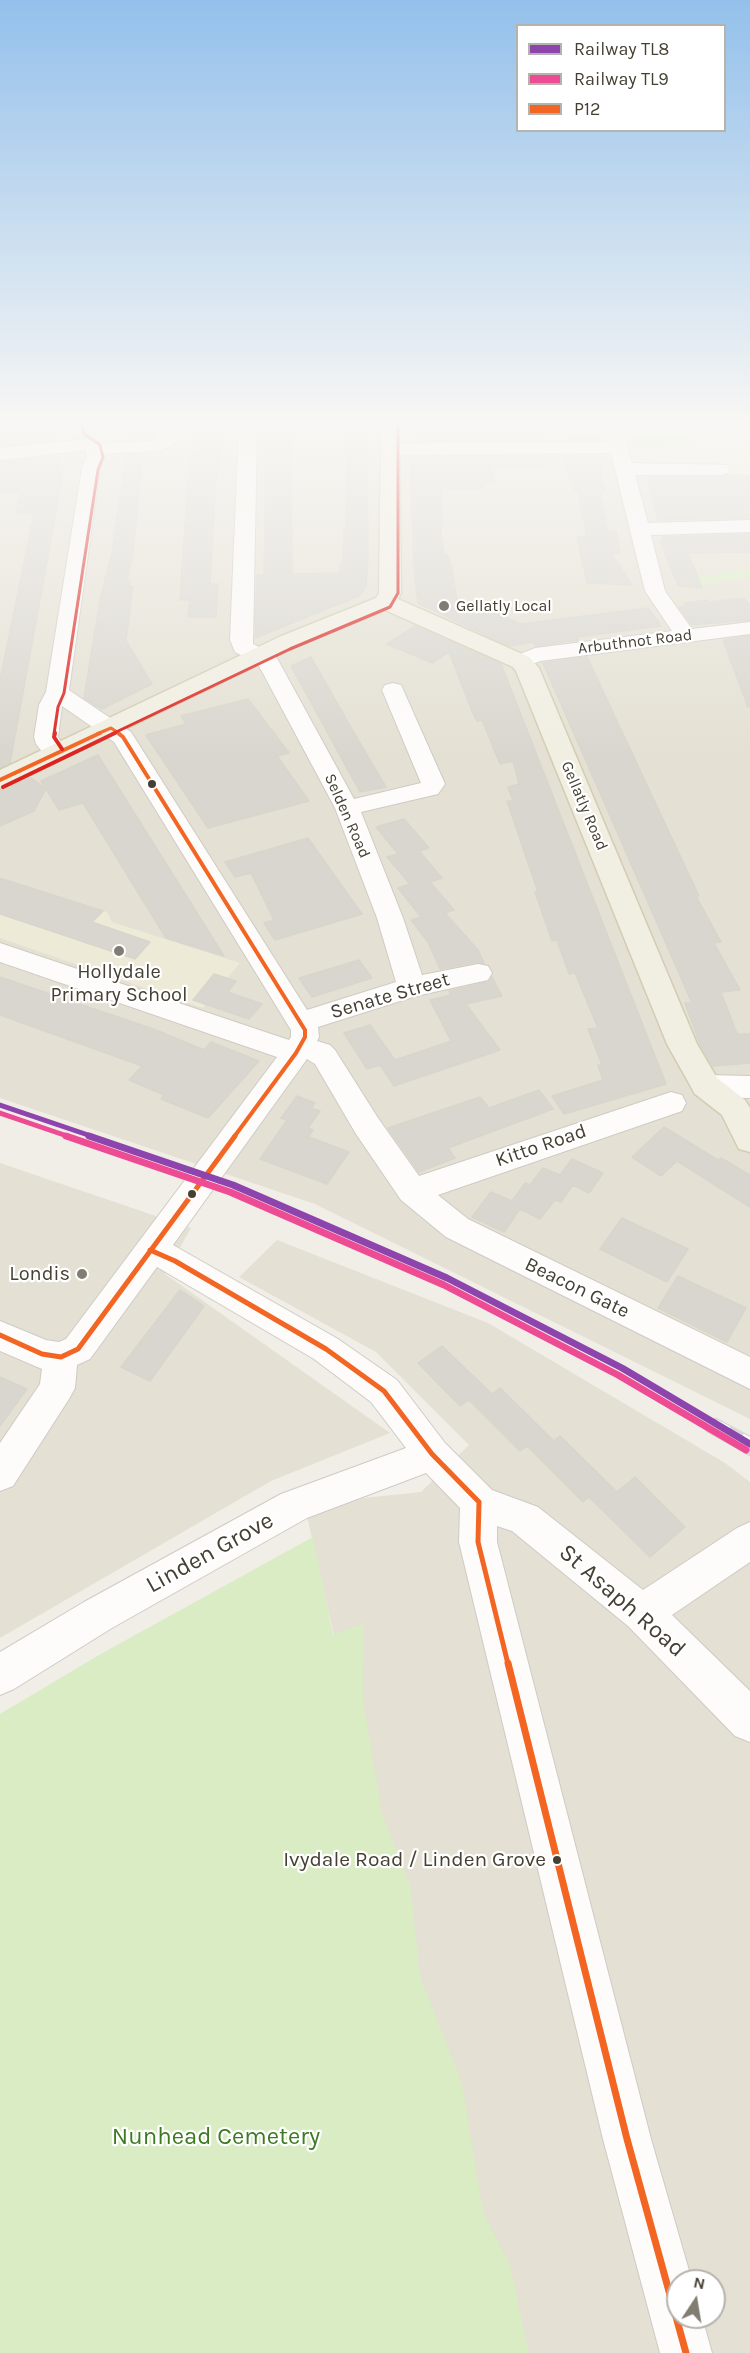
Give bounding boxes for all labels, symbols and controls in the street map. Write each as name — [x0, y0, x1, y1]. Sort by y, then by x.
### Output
legend — [516, 24, 726, 132]
text: Railway TL8 — [574, 38, 669, 60]
text: Railway TL9 — [574, 68, 669, 90]
text: P12 — [574, 98, 600, 120]
place label: Gellatly Local — [456, 596, 552, 616]
marker: Gellatly Local — [437, 599, 451, 613]
street label: Arbuthnot Road — [577, 625, 693, 659]
street label: Gellatly Road — [557, 759, 611, 853]
street label: Selden Road — [320, 771, 374, 861]
unlabelled marker — [146, 778, 158, 790]
marker: Hollydale Primary School — [112, 944, 126, 958]
place label: Hollydale Primary School — [50, 960, 188, 1007]
street label: Senate Street — [328, 968, 452, 1024]
street label: Kitto Road — [492, 1119, 590, 1173]
unlabelled marker — [186, 1188, 198, 1200]
street label: Beacon Gate — [521, 1252, 633, 1324]
place label: Londis — [9, 1262, 70, 1286]
marker: Londis — [75, 1267, 89, 1281]
street label: Linden Grove — [141, 1506, 279, 1600]
street label: St Asaph Road — [553, 1538, 691, 1664]
place label: Ivydale Road / Linden Grove — [283, 1847, 546, 1873]
marker: Ivydale Road / Linden Grove — [551, 1854, 563, 1866]
park label: Nunhead Cemetery — [112, 2123, 320, 2151]
north arrow — [666, 2269, 726, 2329]
text: N — [692, 2272, 707, 2293]

